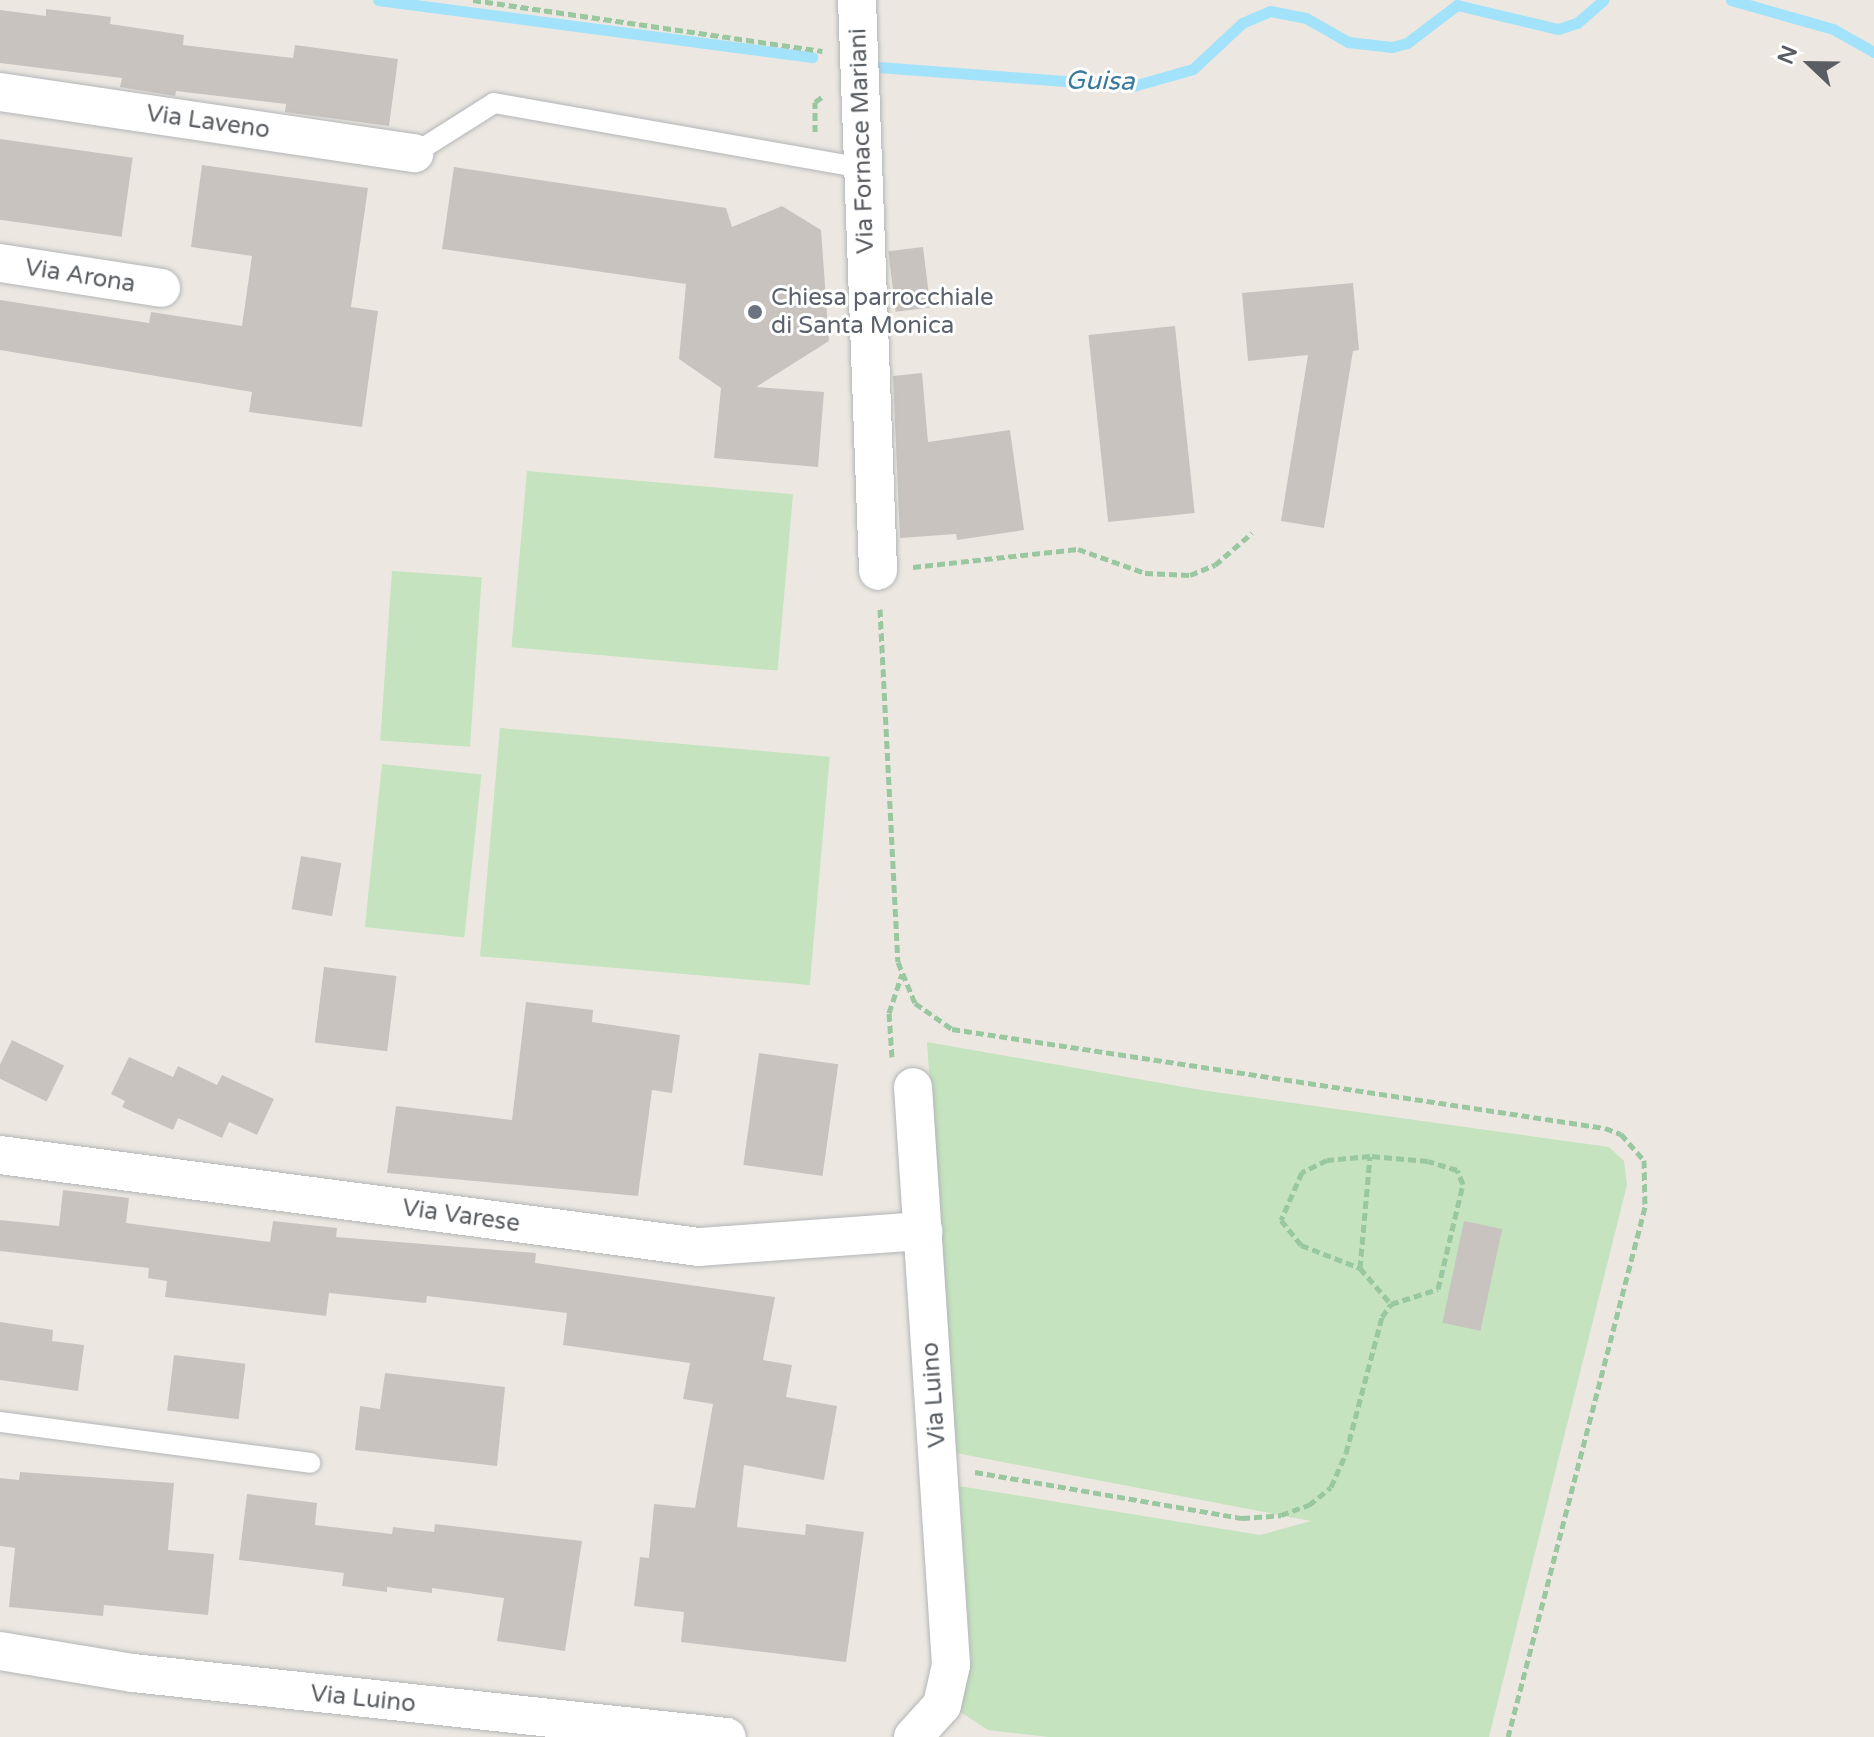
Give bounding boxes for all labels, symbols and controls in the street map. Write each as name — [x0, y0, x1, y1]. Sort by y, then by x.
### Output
north arrow — [1770, 24, 1850, 104]
street label: Via Fornace Mariani — [844, 28, 880, 254]
text: N — [1772, 42, 1803, 68]
water label: Guisa — [1065, 65, 1135, 97]
street label: Via Laveno — [144, 99, 272, 145]
street label: Via Arona — [23, 253, 137, 299]
place label: Chiesa parrocchiale di Santa Monica — [771, 284, 993, 340]
marker: Chiesa parrocchiale di Santa Monica — [746, 303, 764, 321]
street label: Via Varese — [400, 1193, 522, 1239]
street label: Via Luino — [916, 1341, 952, 1449]
street label: Via Luino — [309, 1679, 417, 1719]

